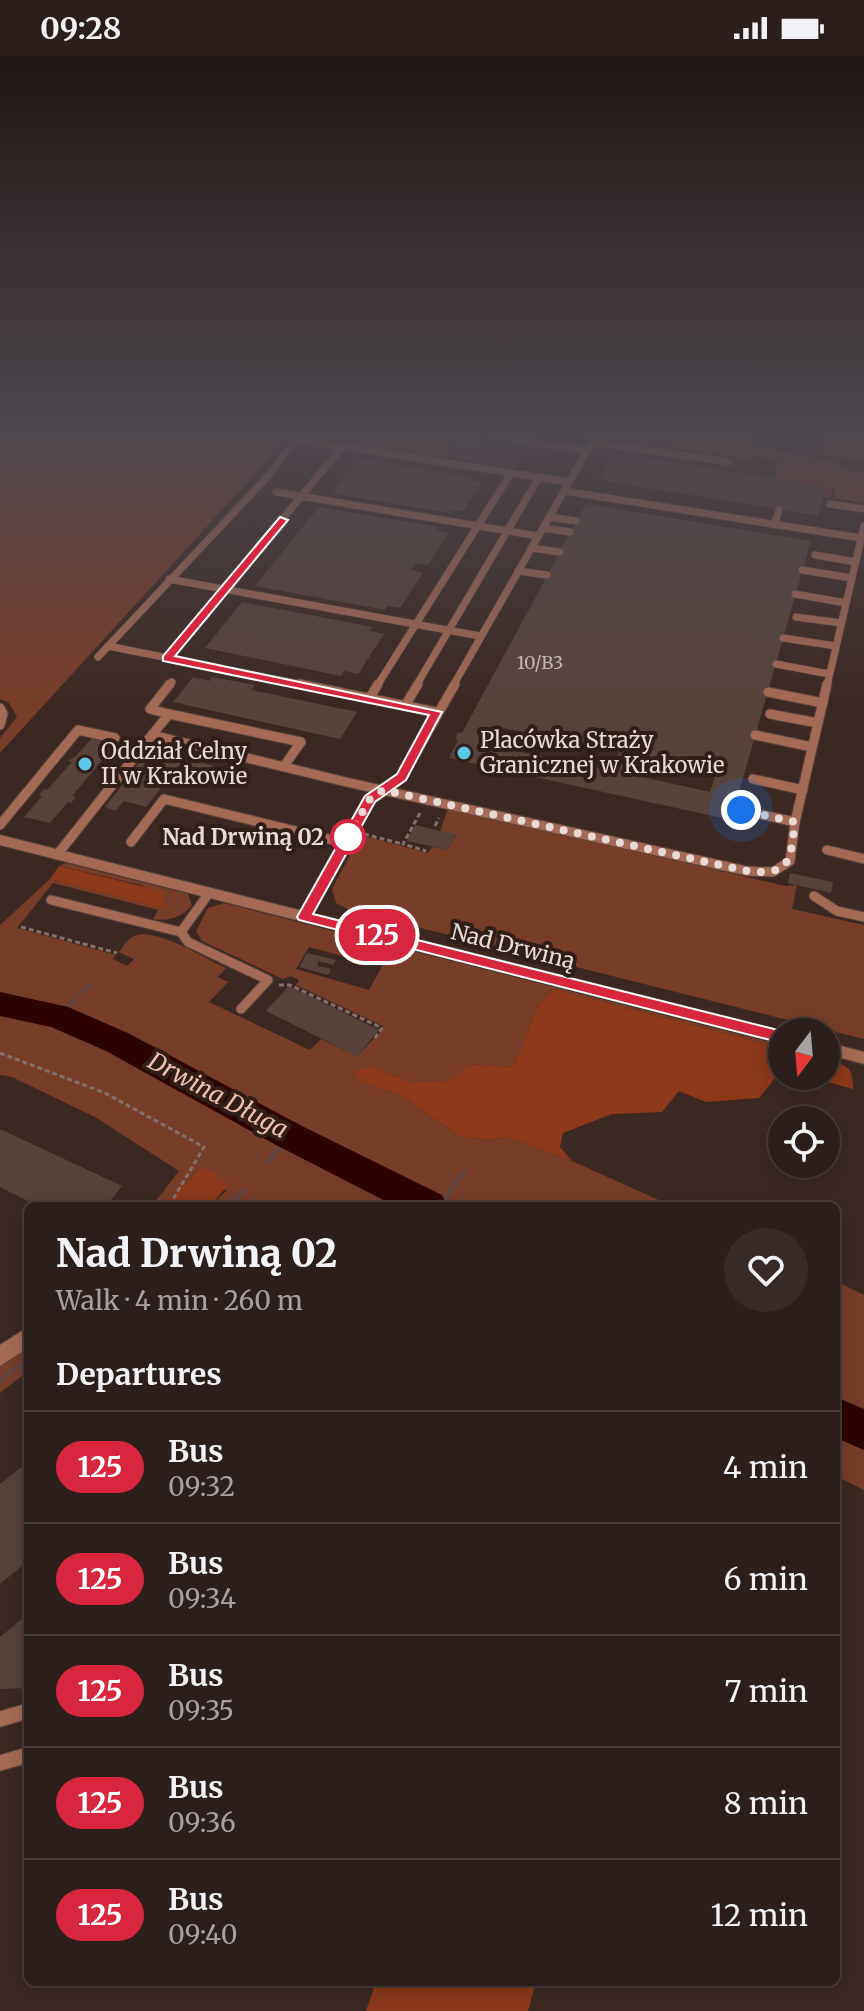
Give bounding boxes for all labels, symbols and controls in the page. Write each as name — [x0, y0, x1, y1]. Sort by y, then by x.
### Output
text: 09:28 — [40, 9, 121, 47]
house number: 10/B3 — [517, 651, 563, 674]
place label: Placówka Straży Granicznej w Krakowie — [480, 726, 725, 779]
place label: Oddział Celny II w Krakowie — [101, 737, 247, 790]
marker: Placówka Straży Granicznej w Krakowie — [455, 744, 473, 762]
marker: Oddział Celny II w Krakowie — [76, 755, 94, 773]
your location — [721, 790, 761, 830]
marker: Nad Drwiną 02 — [331, 820, 365, 854]
place label: Nad Drwiną 02 — [162, 823, 324, 851]
line badge: 125 — [331, 909, 423, 961]
text: 125 — [355, 917, 399, 953]
street label: Nad Drwiną — [448, 917, 578, 975]
north arrow — [768, 1018, 840, 1090]
map controls — [768, 1018, 840, 1178]
water label: Drwina Długa — [142, 1045, 293, 1145]
button: locate — [768, 1106, 840, 1178]
button: heart — [724, 1228, 808, 1312]
text: Nad Drwiną 02 — [56, 1230, 337, 1277]
text: Walk · 4 min · 260 m — [56, 1284, 303, 1317]
text: Departures — [56, 1355, 222, 1393]
text: Bus — [168, 1432, 224, 1470]
text: 4 min — [723, 1448, 808, 1486]
text: 125 — [78, 1449, 122, 1485]
text: 09:32 — [168, 1470, 235, 1503]
text: Bus — [168, 1544, 224, 1582]
text: 6 min — [723, 1560, 808, 1598]
text: 125 — [78, 1561, 122, 1597]
text: 09:34 — [168, 1582, 236, 1615]
text: Bus — [168, 1656, 224, 1694]
text: 7 min — [724, 1672, 808, 1710]
text: 125 — [78, 1673, 122, 1709]
text: 09:35 — [168, 1694, 234, 1727]
text: Bus — [168, 1768, 224, 1806]
text: 8 min — [724, 1784, 808, 1822]
text: 125 — [78, 1785, 122, 1821]
text: 09:36 — [168, 1806, 236, 1839]
text: Bus — [168, 1880, 224, 1918]
text: 12 min — [711, 1896, 808, 1934]
text: 125 — [78, 1897, 122, 1933]
text: 09:40 — [168, 1918, 237, 1951]

